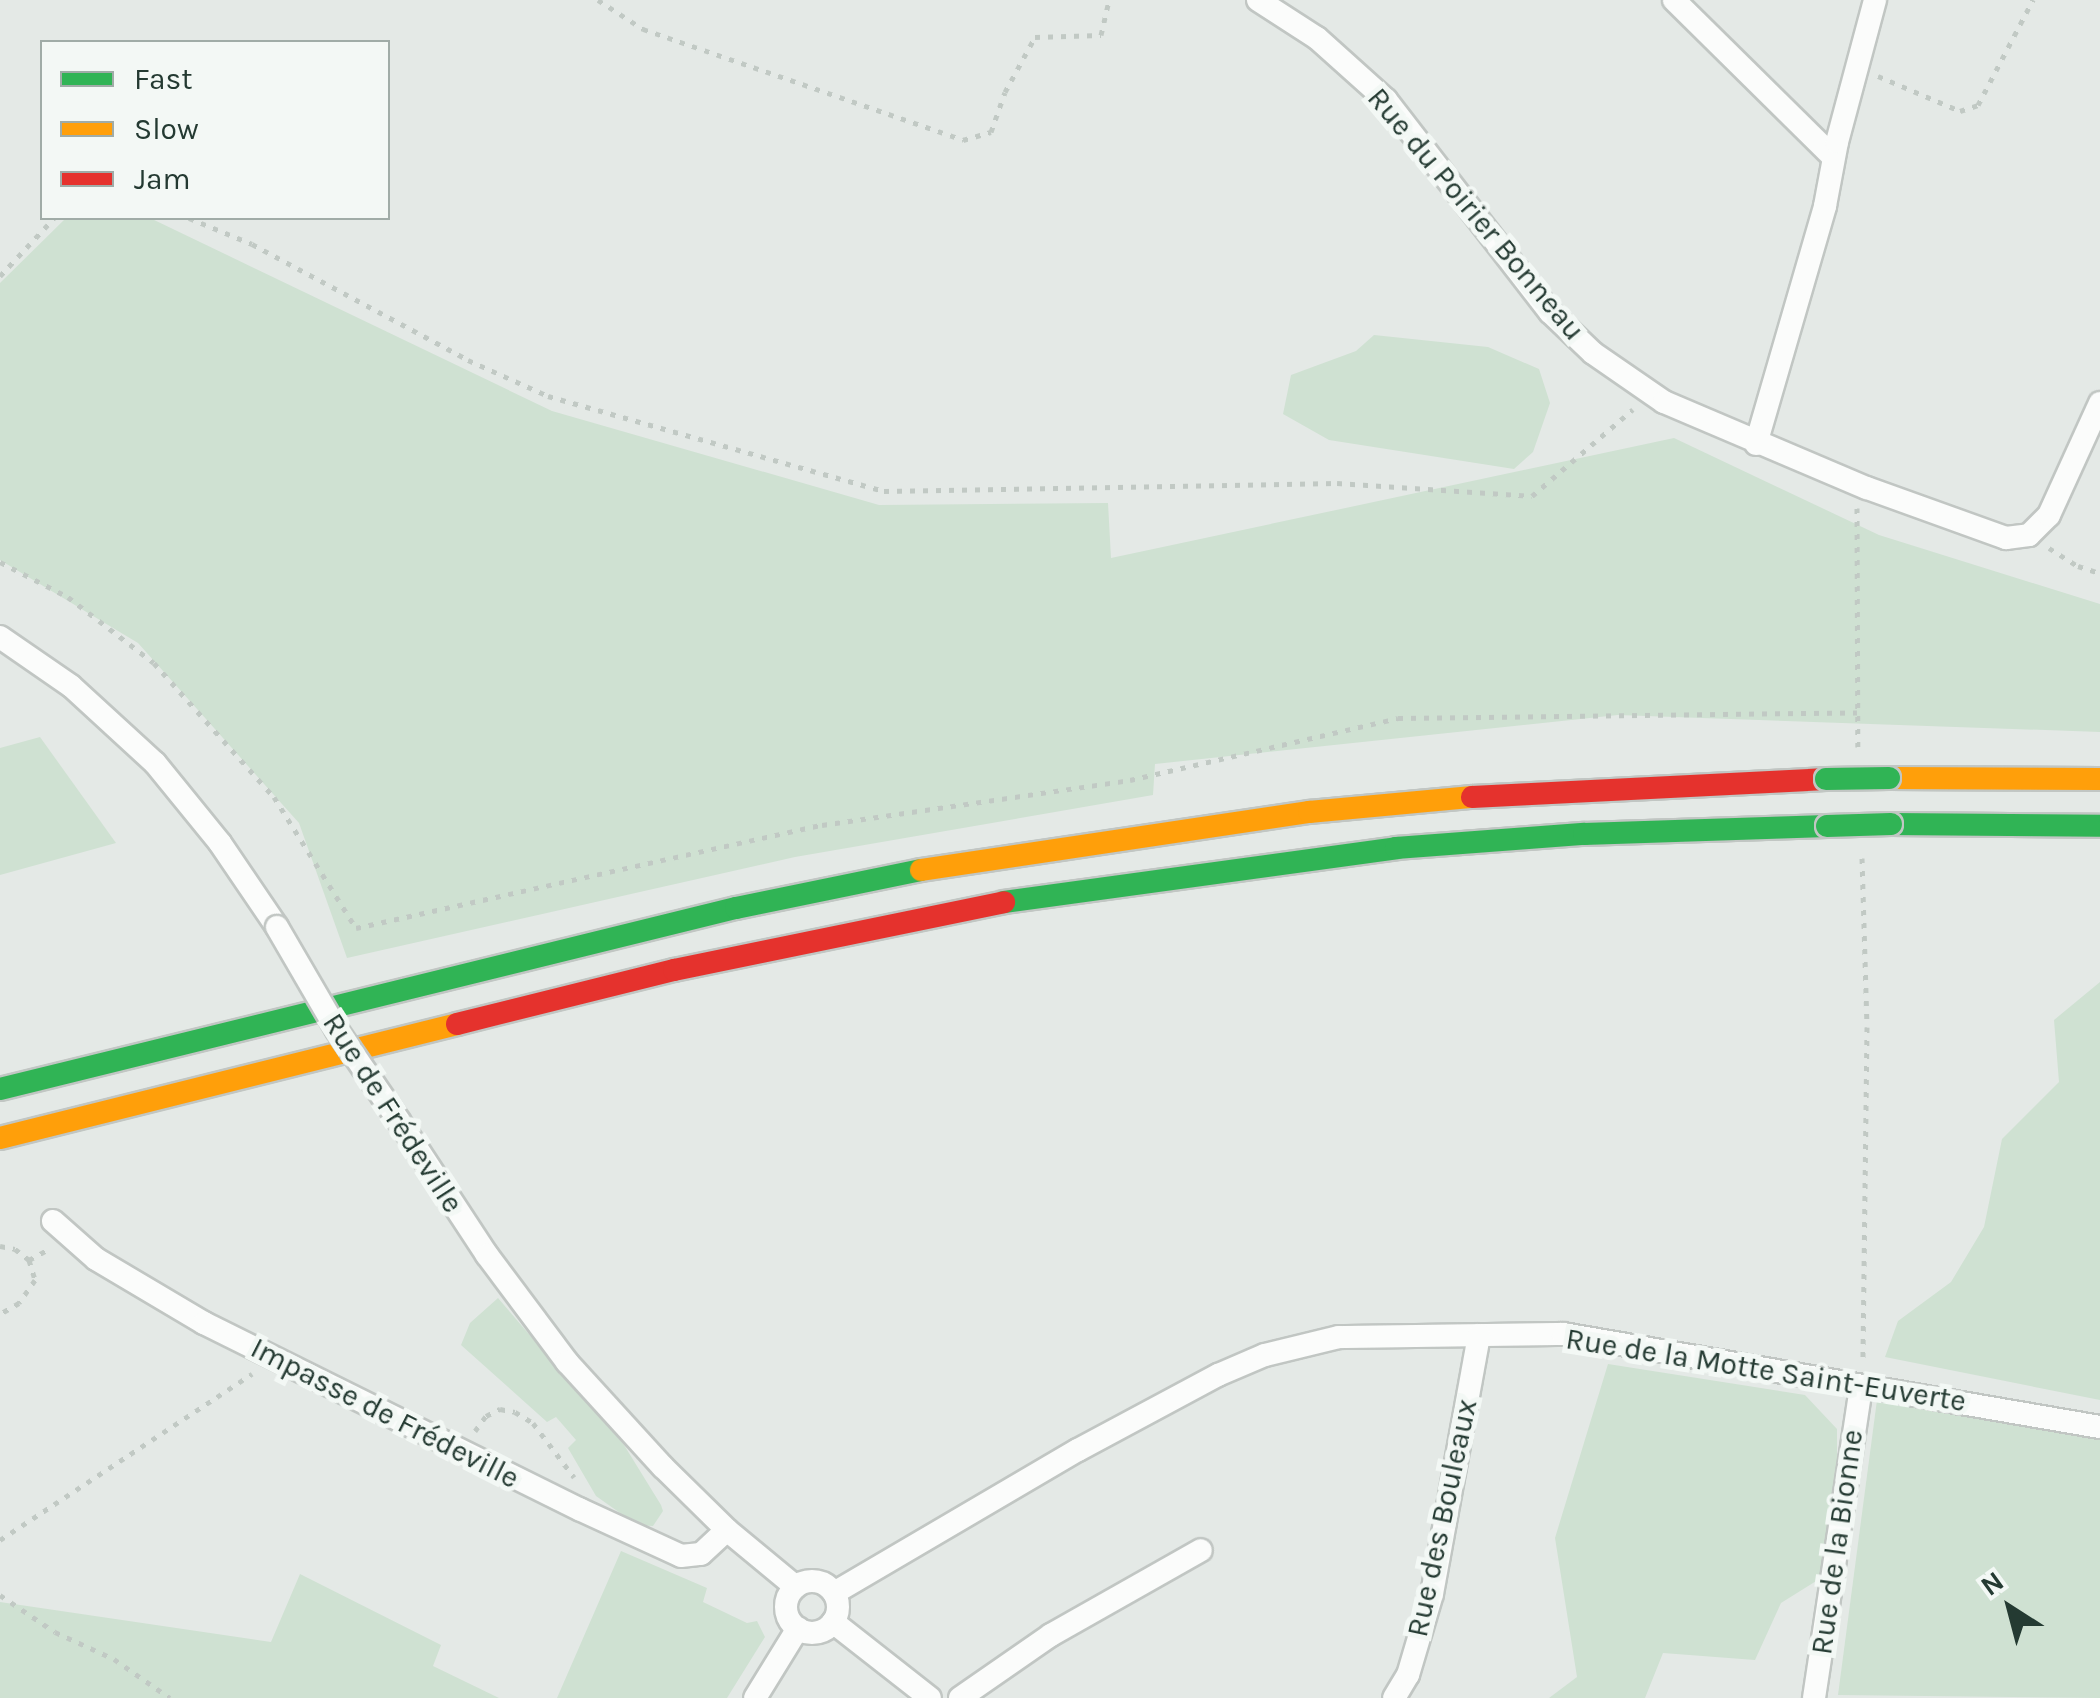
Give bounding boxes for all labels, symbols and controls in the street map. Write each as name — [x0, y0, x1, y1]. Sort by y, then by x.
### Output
legend — [40, 40, 390, 220]
text: Fast — [134, 61, 193, 97]
street label: Rue du Poirier Bonneau — [1360, 80, 1592, 348]
text: Slow — [134, 111, 199, 147]
text: Jam — [134, 161, 191, 197]
street label: Rue de Frédeville — [315, 1006, 471, 1220]
street label: Rue de la Motte Saint-Euverte — [1563, 1321, 1969, 1419]
street label: Impasse de Frédeville — [245, 1330, 525, 1496]
street label: Rue des Bouleaux — [1399, 1396, 1485, 1640]
street label: Rue de la Bionne — [1803, 1427, 1871, 1657]
north arrow — [1960, 1558, 2060, 1658]
text: N — [1974, 1564, 2010, 1603]

